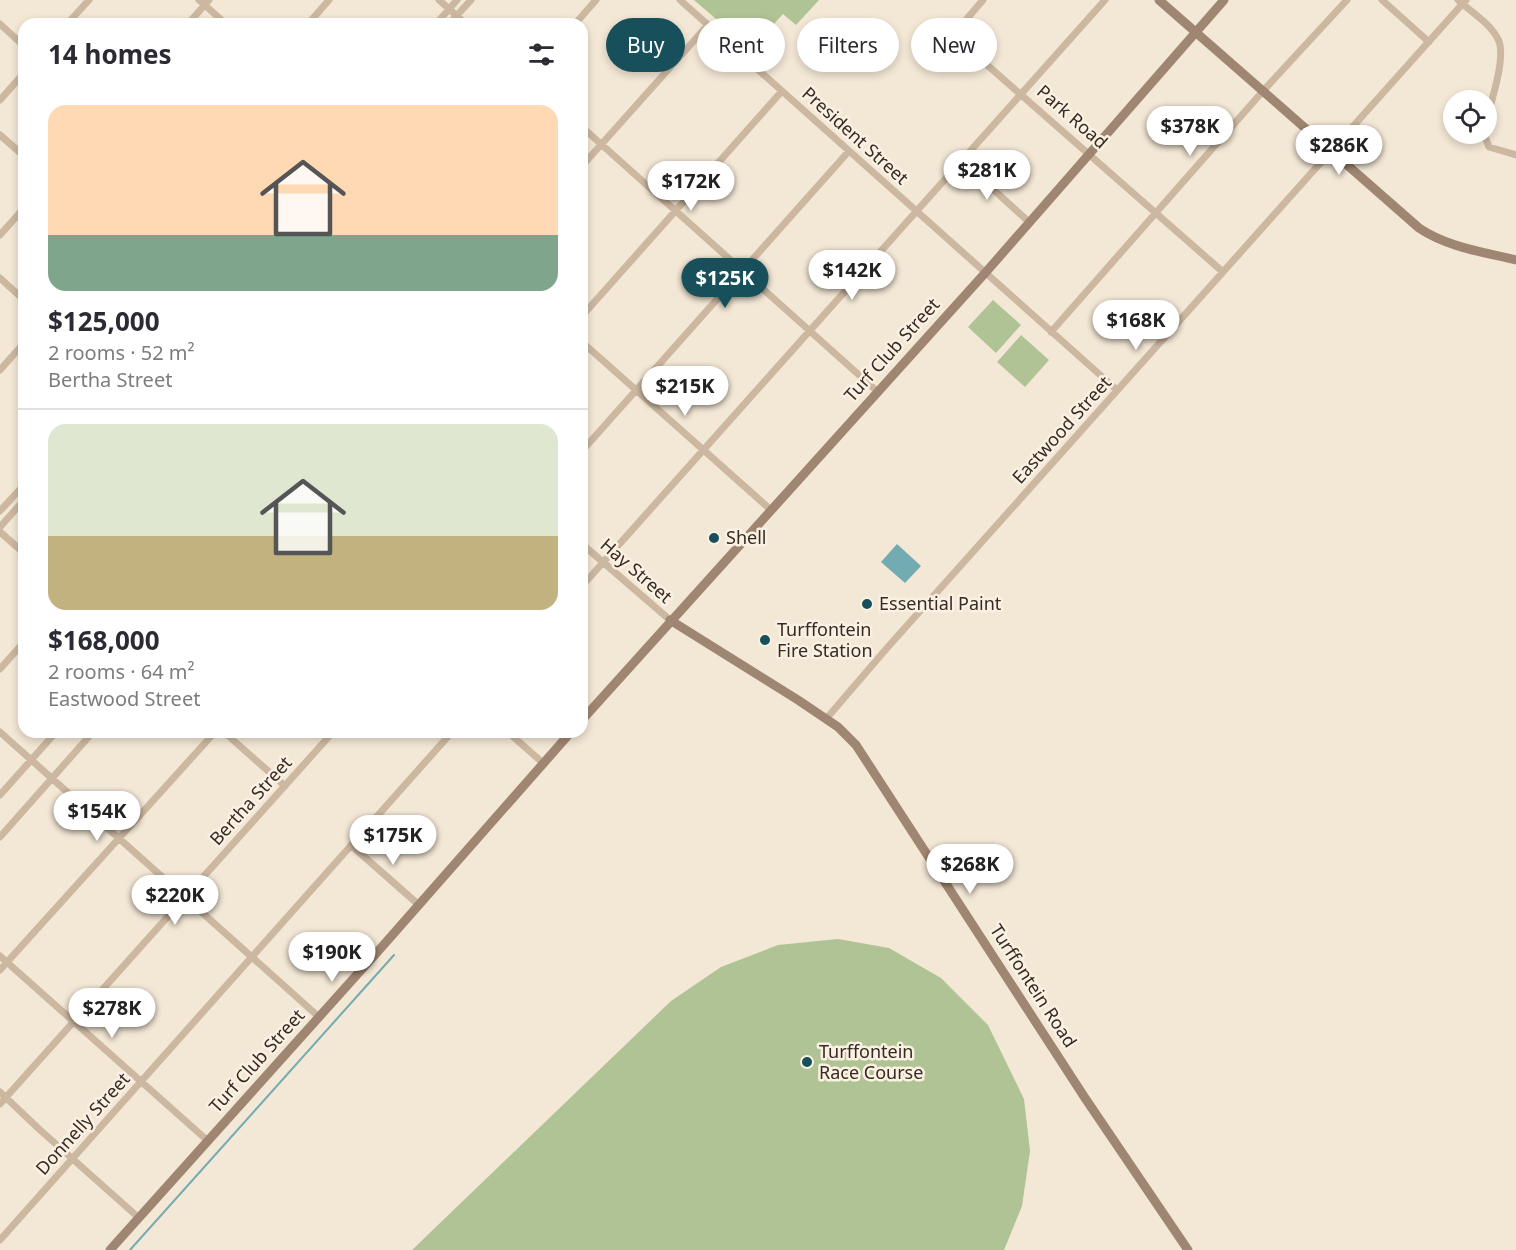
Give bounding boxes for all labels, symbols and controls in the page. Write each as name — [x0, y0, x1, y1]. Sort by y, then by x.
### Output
chip: Buy — [606, 18, 685, 72]
chip: Rent — [697, 18, 785, 72]
chip: Filters — [797, 18, 899, 72]
chip: New — [911, 18, 997, 72]
text: 14 homes — [48, 36, 172, 72]
icon: filters — [525, 38, 558, 71]
street label: Park Road — [1032, 79, 1113, 154]
street label: President Street — [797, 81, 914, 190]
map controls — [1443, 90, 1497, 144]
button: locate — [1443, 90, 1497, 144]
pin: $378K — [1148, 106, 1232, 157]
text: $378K — [1160, 112, 1220, 139]
pin: $286K — [1297, 125, 1381, 176]
text: $286K — [1309, 131, 1369, 158]
icon: home — [249, 144, 357, 252]
pin: $281K — [945, 150, 1029, 201]
text: $281K — [957, 156, 1017, 183]
pin: $172K — [649, 161, 733, 212]
text: $172K — [661, 167, 721, 194]
pin: $142K — [810, 250, 894, 301]
text: $142K — [822, 256, 882, 283]
pin: $125K — [683, 258, 767, 309]
text: $125K — [695, 264, 755, 291]
street label: Turf Club Street — [838, 292, 945, 406]
pin: $168K — [1094, 300, 1178, 351]
text: $125,000 — [48, 303, 160, 339]
text: $168K — [1106, 306, 1166, 333]
text: 2 rooms · 52 m² — [48, 339, 195, 366]
text: Bertha Street — [48, 366, 172, 393]
pin: $215K — [643, 366, 727, 417]
street label: Eastwood Street — [1006, 370, 1116, 488]
text: $215K — [655, 372, 715, 399]
icon: home — [249, 463, 357, 571]
place label: Shell — [726, 525, 766, 549]
marker: Shell — [707, 531, 721, 545]
street label: Hay Street — [596, 532, 678, 608]
place label: Essential Paint — [879, 591, 1002, 615]
marker: Essential Paint — [860, 597, 874, 611]
place label: Turffontein Fire Station — [777, 617, 873, 662]
text: $168,000 — [48, 622, 160, 658]
marker: Turffontein Fire Station — [758, 633, 772, 647]
text: 2 rooms · 64 m² — [48, 658, 195, 685]
text: Eastwood Street — [48, 685, 200, 712]
street label: Bertha Street — [204, 750, 297, 850]
pin: $154K — [55, 791, 139, 842]
text: $154K — [67, 797, 127, 824]
pin: $175K — [351, 815, 435, 866]
text: $175K — [363, 821, 423, 848]
pin: $268K — [928, 844, 1012, 895]
text: $268K — [940, 850, 1000, 877]
pin: $220K — [133, 875, 217, 926]
text: $220K — [145, 881, 205, 908]
street label: Turffontein Road — [985, 919, 1083, 1052]
pin: $190K — [290, 932, 374, 983]
text: $190K — [302, 938, 362, 965]
pin: $278K — [70, 988, 154, 1039]
text: $278K — [82, 994, 142, 1021]
street label: Turf Club Street — [203, 1003, 310, 1117]
place label: Turffontein Race Course — [819, 1039, 923, 1084]
marker: Turffontein Race Course — [800, 1055, 814, 1069]
street label: Donnelly Street — [30, 1067, 135, 1180]

